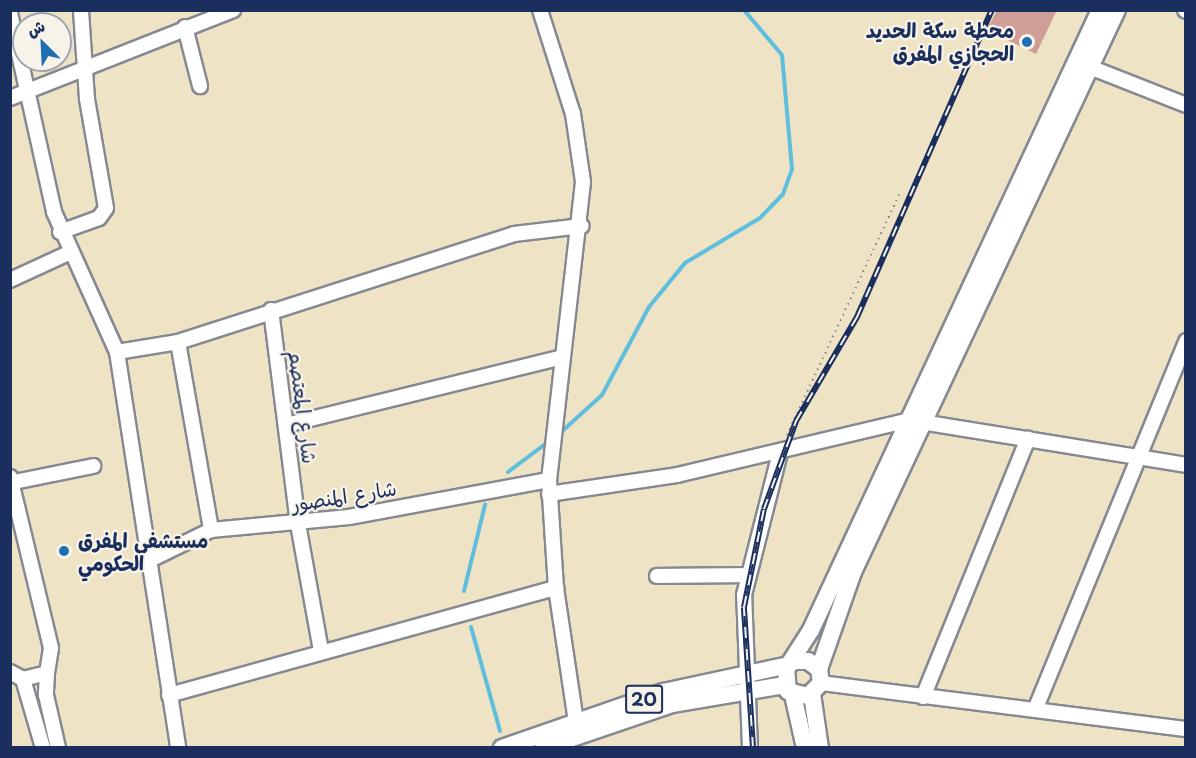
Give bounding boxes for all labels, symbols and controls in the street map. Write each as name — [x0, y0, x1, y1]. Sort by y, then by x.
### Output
north arrow — [12, 12, 72, 72]
text: ش — [23, 13, 48, 42]
place label: محطة سكة الحديد الحجازي المفرق — [866, 19, 1014, 66]
marker: محطة سكة الحديد الحجازي المفرق — [1018, 33, 1036, 51]
street label: شارع المعتصم — [284, 349, 322, 465]
street label: شارع المنصور — [290, 476, 398, 516]
place label: مستشفى المفرق الحكومي — [78, 528, 208, 575]
marker: مستشفى المفرق الحكومي — [55, 542, 73, 560]
road number: 20 — [624, 684, 664, 714]

